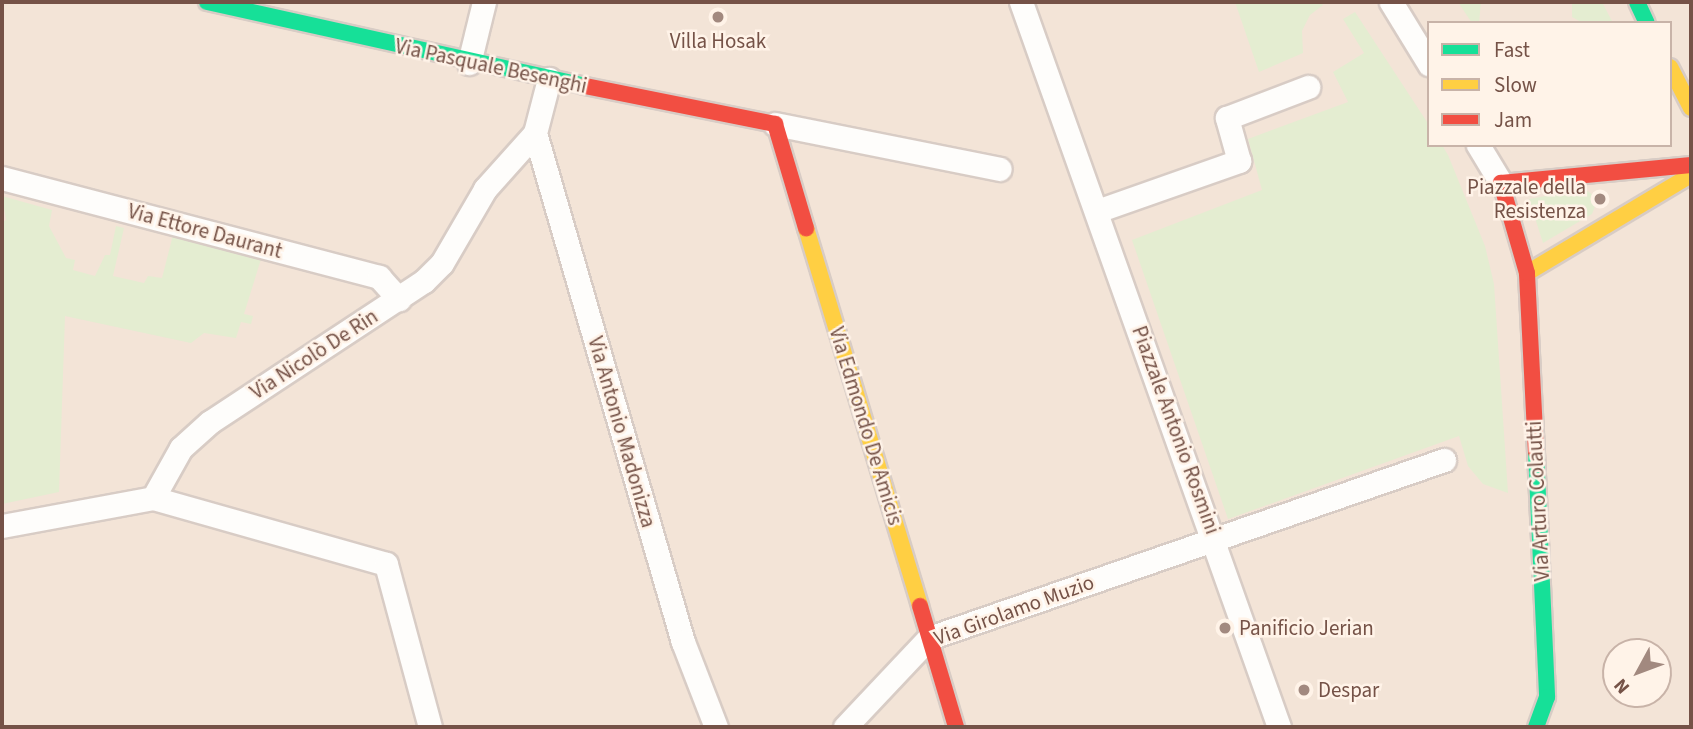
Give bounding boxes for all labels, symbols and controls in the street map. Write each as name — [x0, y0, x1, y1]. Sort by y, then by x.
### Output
marker: Villa Hosak — [710, 9, 726, 25]
legend — [1427, 21, 1672, 147]
place label: Villa Hosak — [670, 28, 766, 54]
street label: Via Pasquale Besenghi — [393, 33, 589, 99]
text: Fast — [1494, 35, 1530, 65]
text: Slow — [1494, 70, 1537, 100]
text: Jam — [1494, 105, 1532, 135]
place label: Piazzale della Resistenza — [1467, 174, 1586, 224]
marker: Piazzale della Resistenza — [1592, 191, 1608, 207]
street label: Via Ettore Daurant — [125, 198, 285, 264]
street label: Via Nicolò De Rin — [245, 303, 383, 405]
street label: Piazzale Antonio Rosmini — [1127, 322, 1225, 538]
street label: Via Edmondo De Amicis — [824, 324, 908, 528]
street label: Via Antonio Madonizza — [583, 334, 661, 530]
street label: Via Arturo Colautti — [1521, 420, 1555, 582]
street label: Via Girolamo Muzio — [931, 569, 1097, 651]
place label: Panificio Jerian — [1239, 615, 1374, 641]
marker: Panificio Jerian — [1217, 620, 1233, 636]
north arrow — [1602, 638, 1672, 708]
text: N — [1608, 672, 1637, 699]
place label: Despar — [1318, 677, 1379, 703]
marker: Despar — [1296, 682, 1312, 698]

